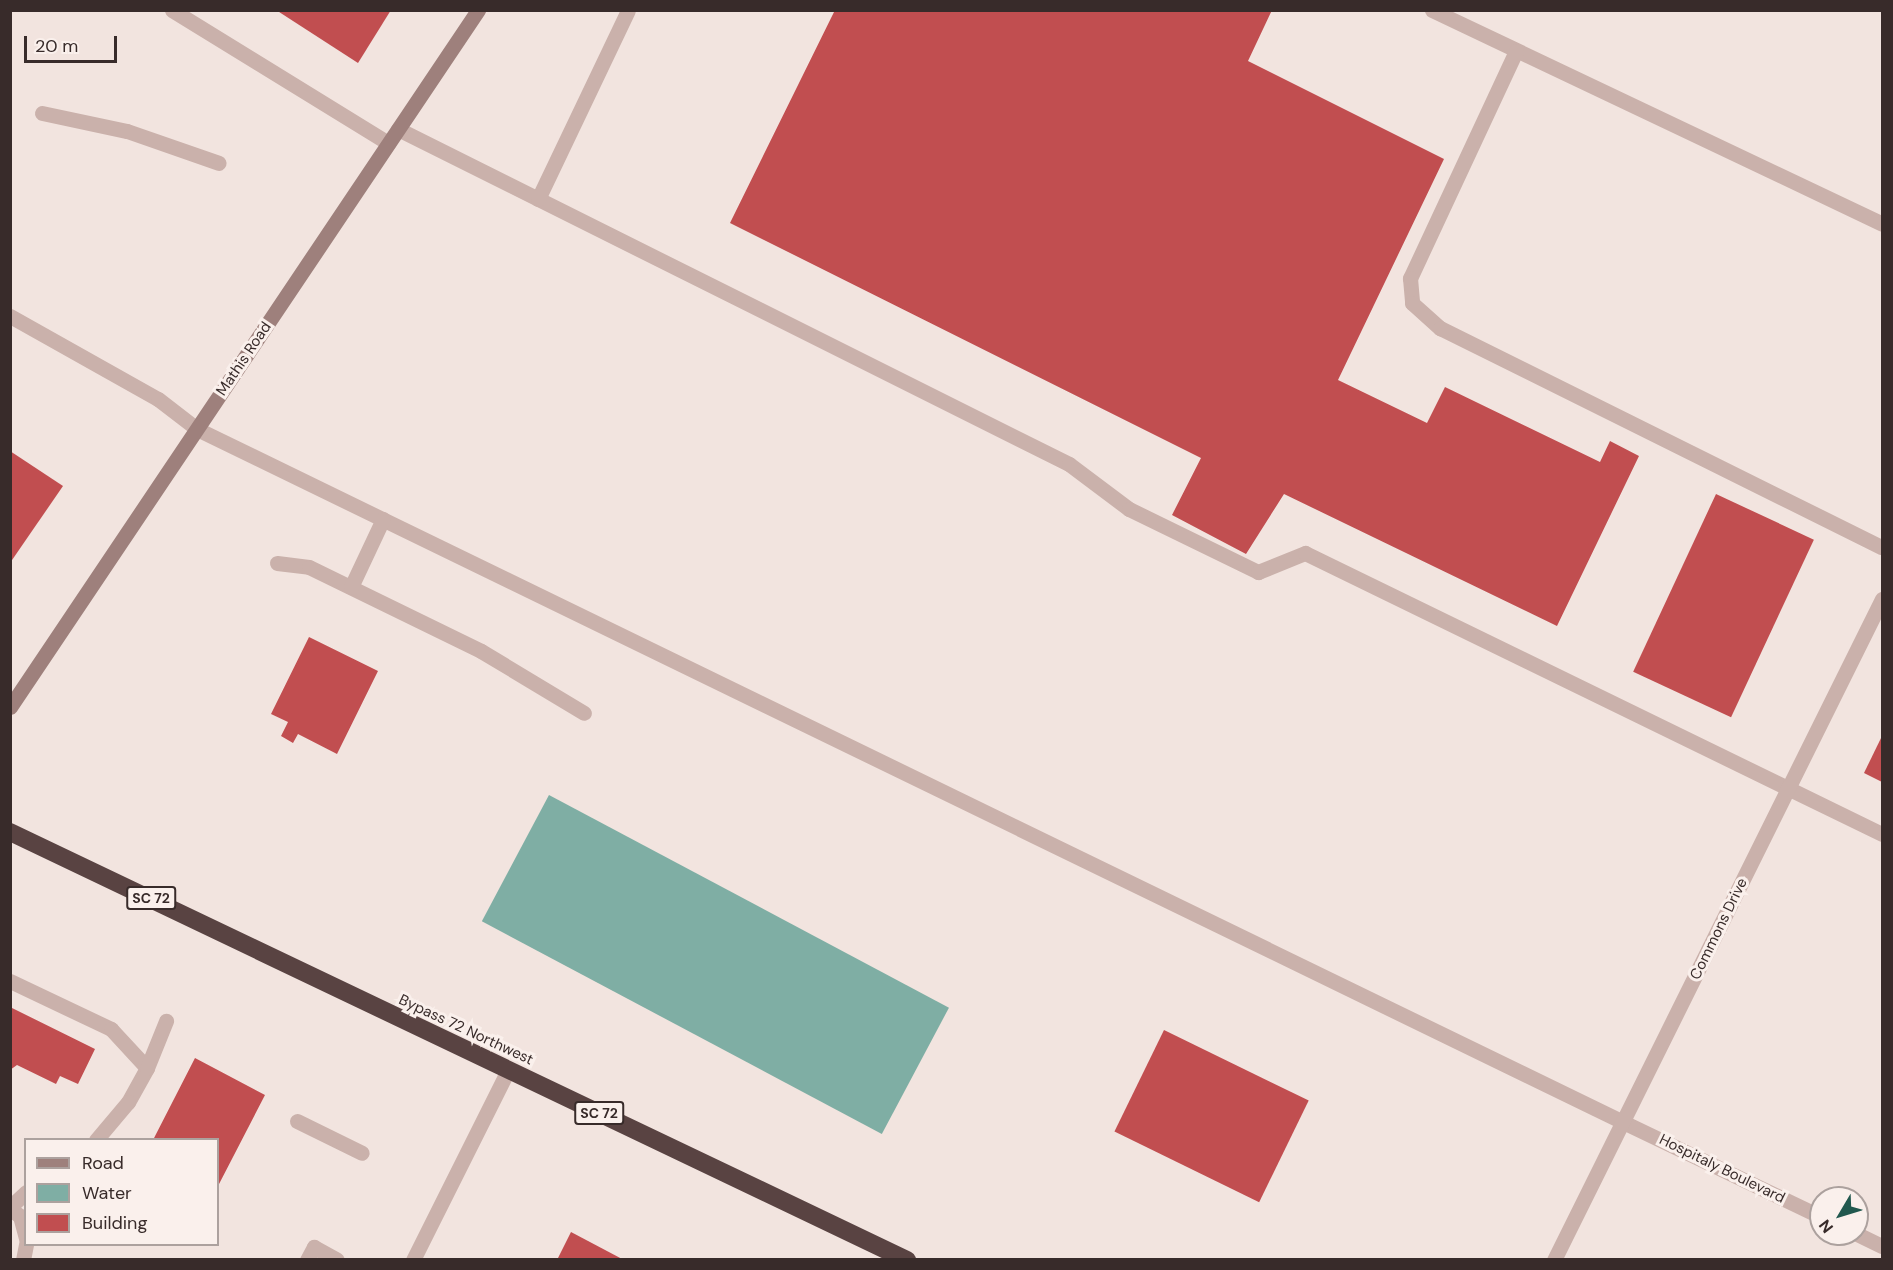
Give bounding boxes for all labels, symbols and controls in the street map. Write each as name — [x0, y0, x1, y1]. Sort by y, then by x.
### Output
scale bar — [27, 24, 120, 62]
text: 20 m — [35, 34, 78, 58]
street label: Mathis Road — [213, 319, 275, 399]
street label: Commons Drive — [1687, 875, 1751, 983]
road number: SC 72 — [126, 887, 176, 909]
street label: Bypass 72 Northwest — [396, 991, 536, 1069]
road number: SC 72 — [574, 1102, 624, 1124]
street label: Hospitaly Boulevard — [1656, 1131, 1788, 1207]
legend — [24, 1138, 219, 1246]
text: Road — [82, 1151, 124, 1175]
text: Water — [82, 1181, 132, 1205]
north arrow — [1809, 1186, 1869, 1246]
text: Building — [82, 1211, 147, 1235]
text: N — [1814, 1215, 1838, 1237]

